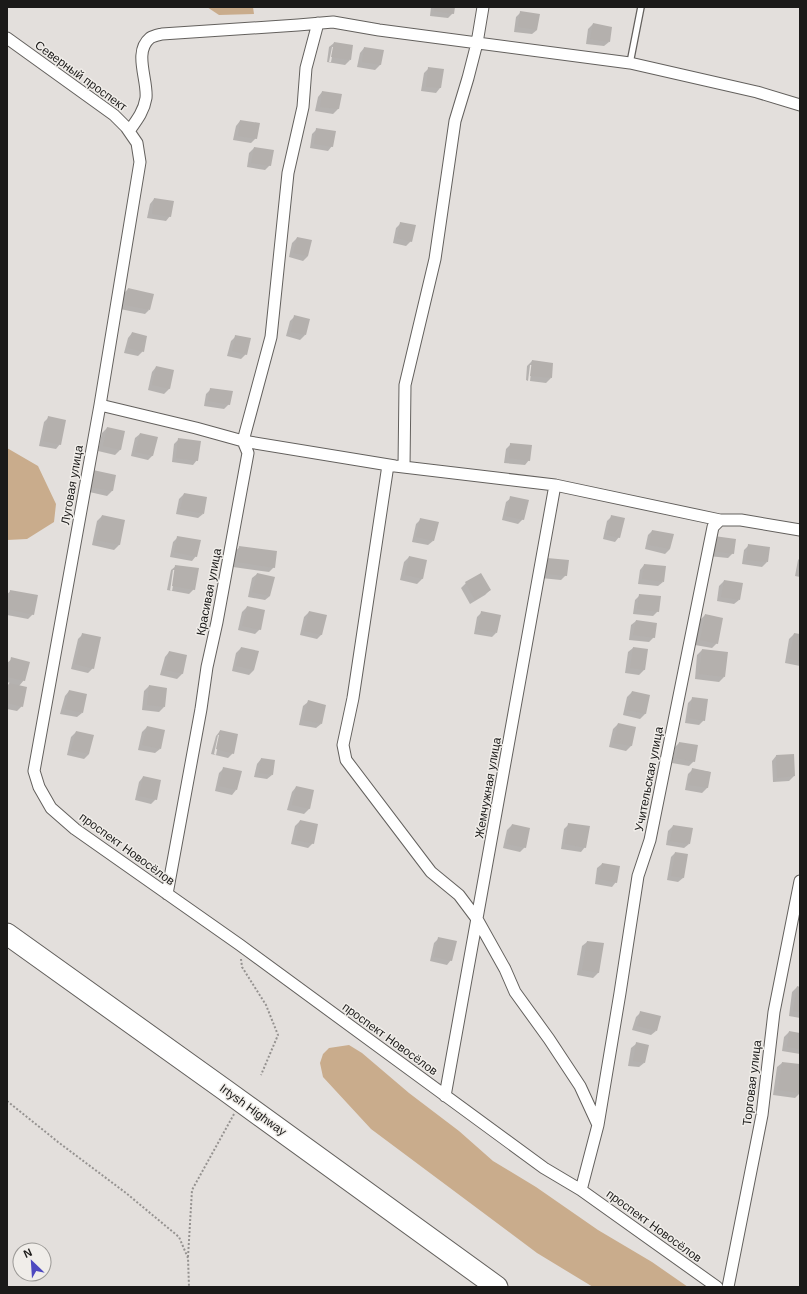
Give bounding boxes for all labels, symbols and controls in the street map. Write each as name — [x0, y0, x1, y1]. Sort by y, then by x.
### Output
street label: Северный проспект — [32, 38, 130, 114]
street label: Луговая улица — [58, 444, 86, 526]
street label: Красивая улица — [194, 547, 224, 637]
street label: Учительская улица — [632, 725, 666, 833]
street label: Жемчужная улица — [472, 736, 504, 840]
street label: проспект Новосёлов — [77, 810, 177, 888]
street label: проспект Новосёлов — [340, 1000, 440, 1078]
street label: Торговая улица — [740, 1039, 764, 1127]
street label: Irtysh Highway — [217, 1081, 289, 1139]
street label: проспект Новосёлов — [604, 1187, 704, 1265]
north arrow — [12, 1242, 52, 1282]
text: N — [22, 1246, 34, 1260]

